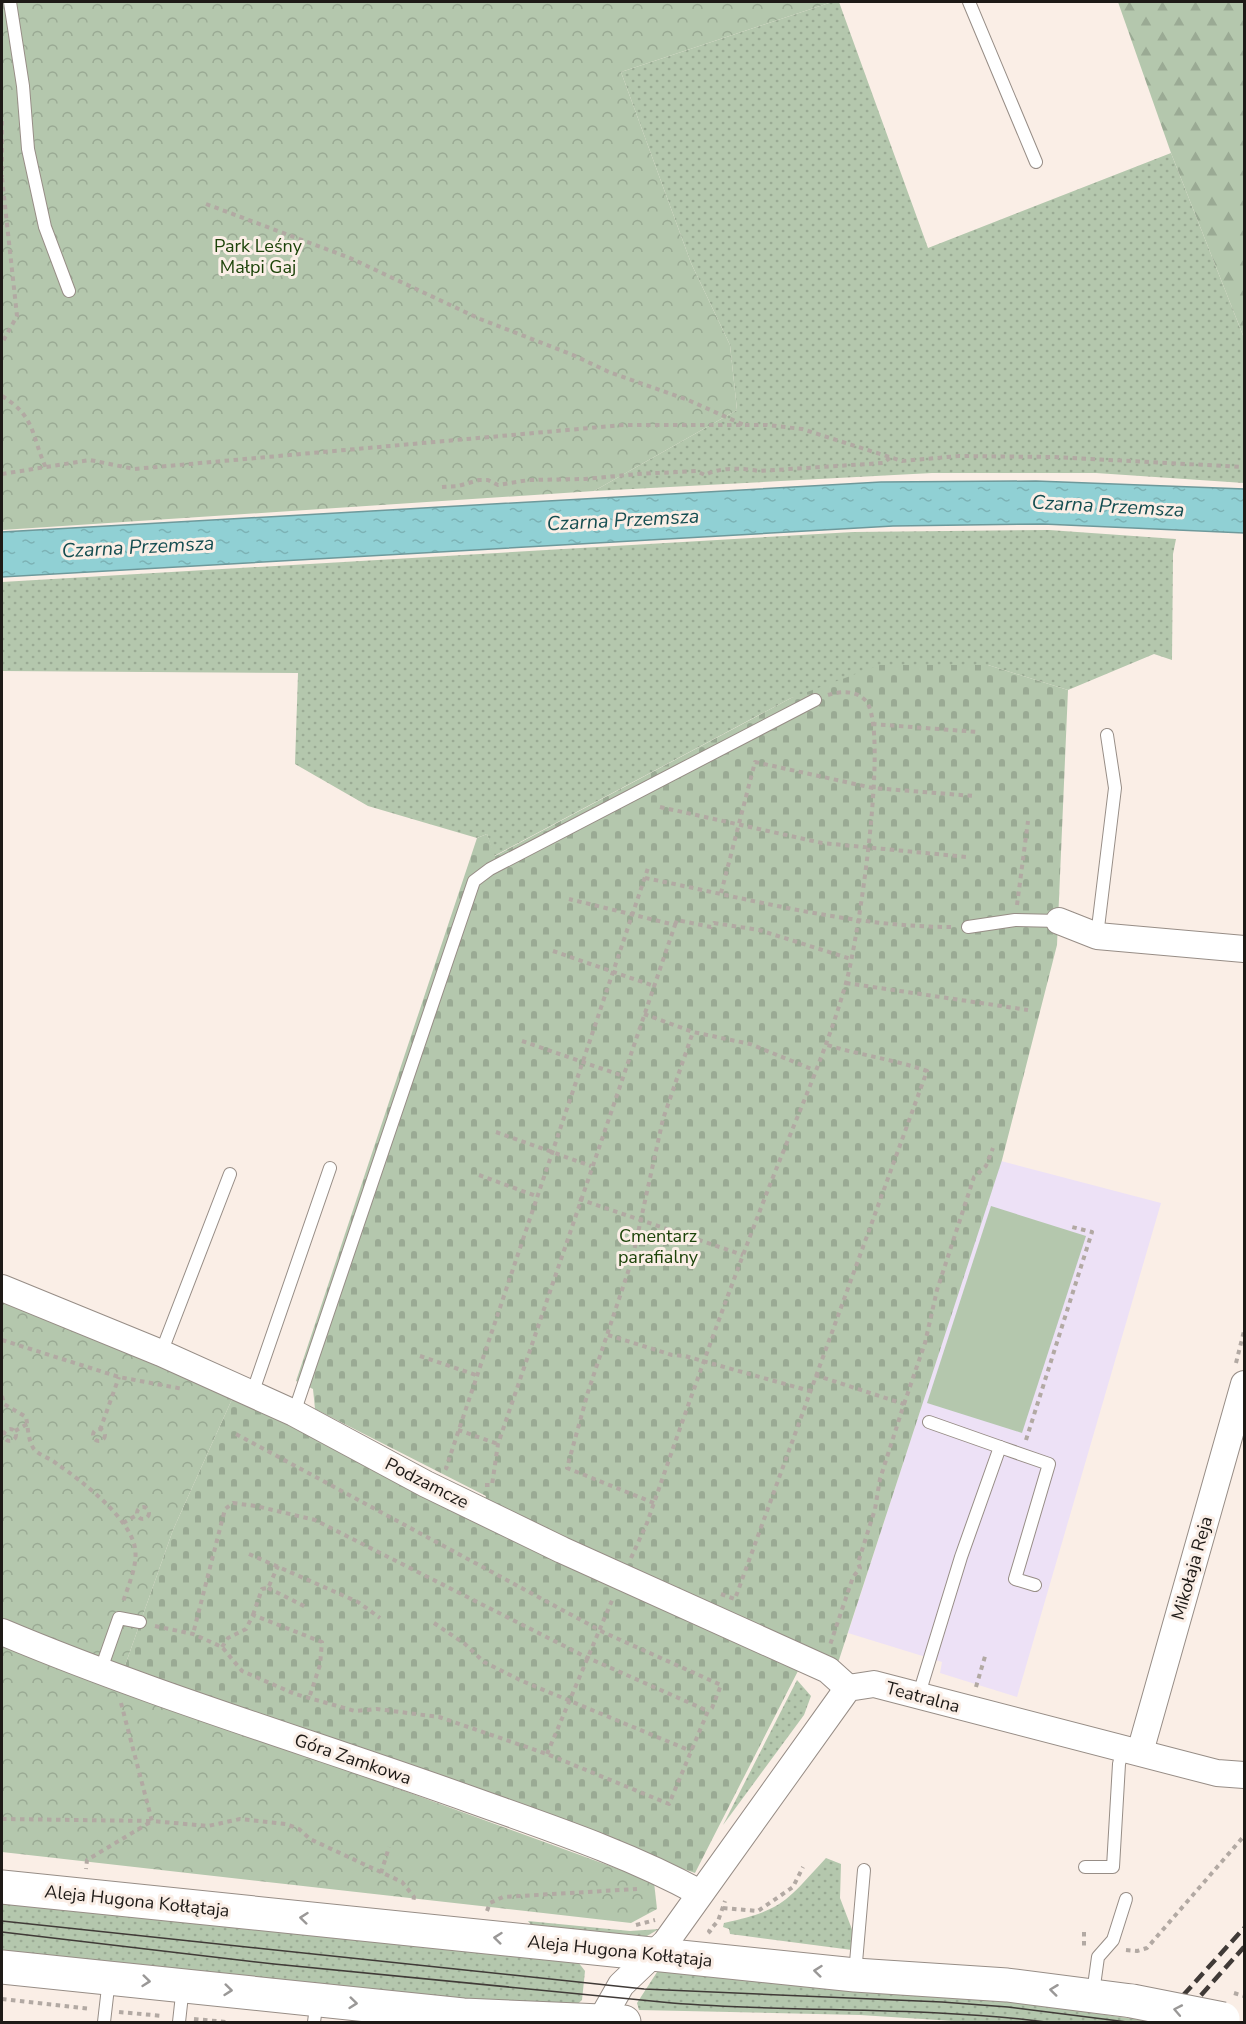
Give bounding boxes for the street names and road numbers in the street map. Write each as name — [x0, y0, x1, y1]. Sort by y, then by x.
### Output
street label: Podzamcze — [381, 1452, 473, 1514]
street label: Mikołaja Reja — [1166, 1513, 1218, 1623]
street label: Teatralna — [883, 1676, 963, 1718]
street label: Góra Zamkowa — [291, 1728, 415, 1790]
street label: Aleja Hugona Kołłątaja — [43, 1879, 231, 1923]
street label: Aleja Hugona Kołłątaja — [526, 1929, 714, 1973]

